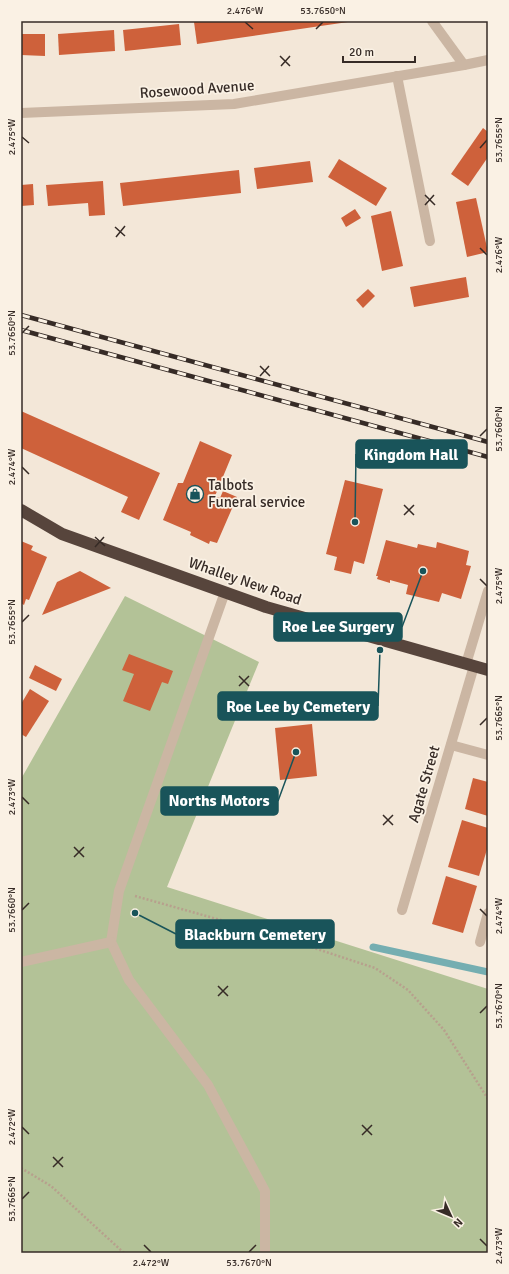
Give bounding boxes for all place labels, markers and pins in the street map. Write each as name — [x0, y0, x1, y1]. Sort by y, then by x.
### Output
callout: Kingdom Hall — [356, 440, 467, 468]
place label: Talbots Funeral service — [208, 476, 305, 511]
shop icon: Talbots Funeral service — [185, 484, 205, 504]
callout: Roe Lee Surgery — [274, 613, 402, 641]
callout: Roe Lee by Cemetery — [218, 692, 378, 720]
callout: Norths Motors — [161, 787, 278, 815]
callout: Blackburn Cemetery — [176, 920, 334, 948]

